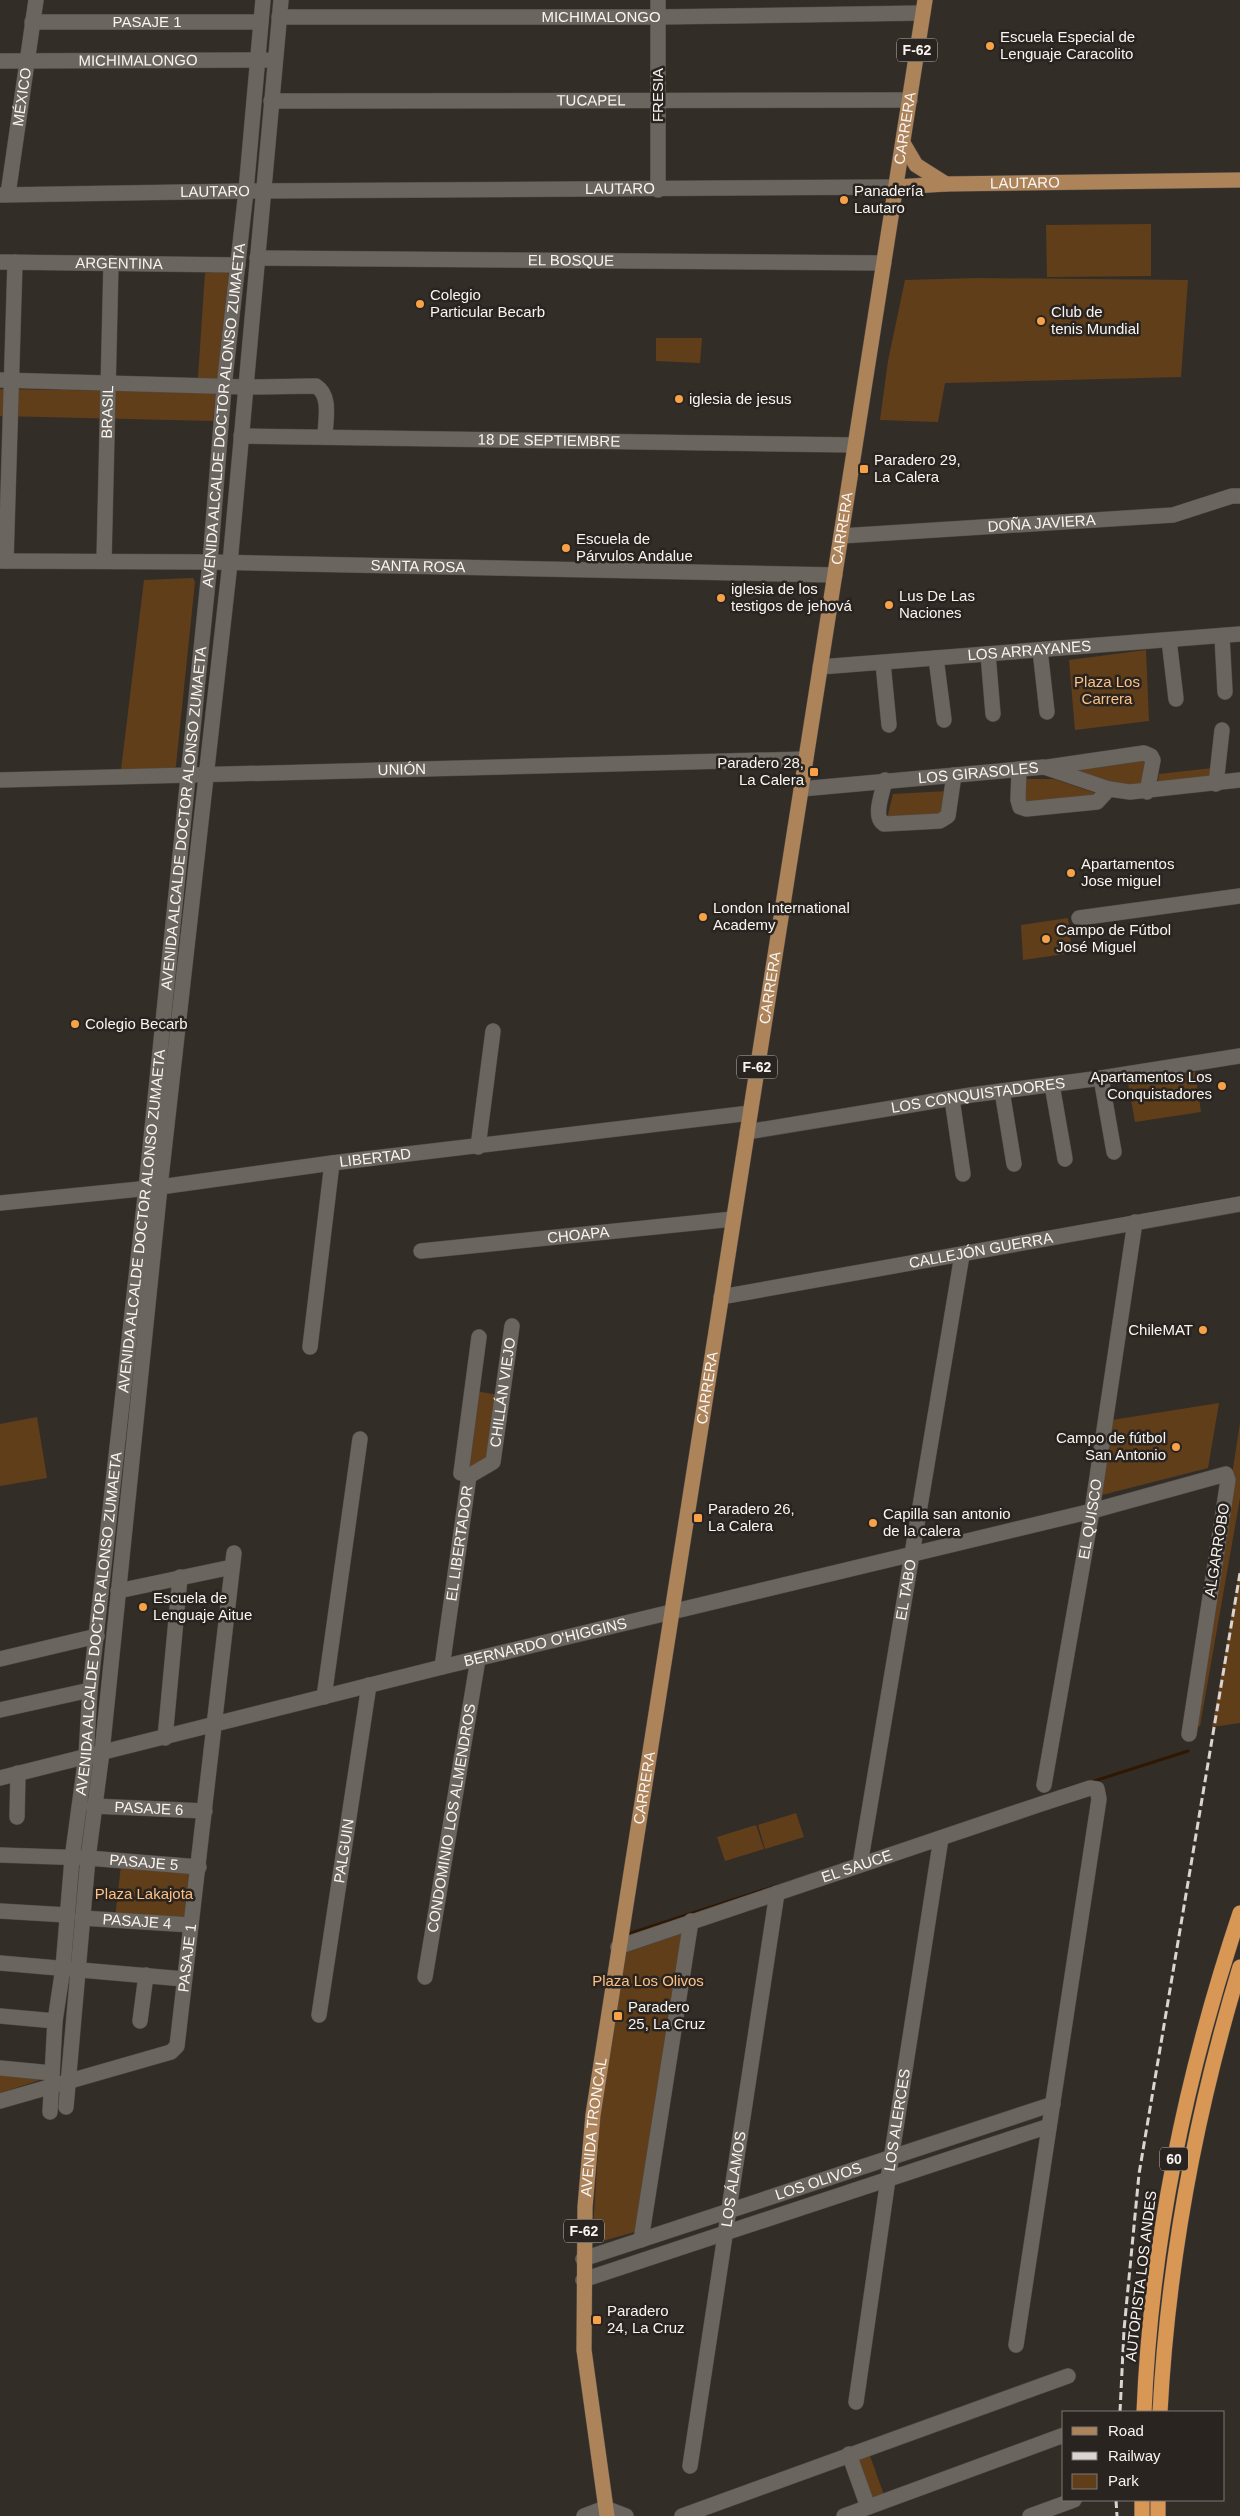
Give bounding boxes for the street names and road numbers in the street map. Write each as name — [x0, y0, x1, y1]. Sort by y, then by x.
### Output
street label: MICHIMALONGO — [541, 8, 661, 25]
street label: PASAJE 1 — [113, 13, 181, 30]
road number: F-62 — [897, 38, 937, 62]
street label: MICHIMALONGO — [78, 51, 198, 69]
street label: MÉXICO — [9, 66, 34, 127]
street label: FRESIA — [649, 68, 666, 122]
street label: TUCAPEL — [556, 91, 626, 109]
street label: CARRERA — [890, 91, 918, 166]
street label: LAUTARO — [990, 173, 1060, 191]
street label: LAUTARO — [585, 179, 655, 197]
street label: LAUTARO — [180, 182, 250, 200]
street label: AVENIDA ALCALDE DOCTOR ALONSO ZUMAETA — [198, 242, 248, 588]
street label: EL BOSQUE — [528, 251, 614, 269]
street label: ARGENTINA — [75, 254, 163, 272]
street label: BRASIL — [98, 385, 116, 439]
street label: 18 DE SEPTIEMBRE — [478, 430, 620, 450]
street label: CARRERA — [827, 491, 856, 566]
street label: DOÑA JAVIERA — [987, 511, 1096, 535]
street label: SANTA ROSA — [370, 556, 466, 575]
street label: LOS ARRAYANES — [967, 637, 1092, 663]
street label: AVENIDA ALCALDE DOCTOR ALONSO ZUMAETA — [157, 645, 209, 991]
street label: LOS GIRASOLES — [917, 759, 1039, 786]
street label: UNIÓN — [377, 760, 426, 778]
street label: CARRERA — [755, 950, 784, 1025]
street label: AVENIDA ALCALDE DOCTOR ALONSO ZUMAETA — [114, 1048, 168, 1394]
road number: F-62 — [737, 1056, 777, 1078]
street label: LOS CONQUISTADORES — [890, 1074, 1066, 1116]
street label: LIBERTAD — [338, 1145, 412, 1170]
street label: CHOAPA — [546, 1223, 610, 1246]
street label: CALLEJÓN GUERRA — [907, 1229, 1054, 1271]
street label: CHILLÁN VIEJO — [486, 1336, 518, 1449]
street label: CARRERA — [693, 1350, 721, 1425]
street label: AVENIDA ALCALDE DOCTOR ALONSO ZUMAETA — [72, 1451, 125, 1796]
street label: EL QUISCO — [1075, 1478, 1105, 1560]
street label: EL LIBERTADOR — [442, 1484, 476, 1602]
street label: ALGARROBO — [1201, 1502, 1232, 1598]
street label: EL TABO — [892, 1558, 919, 1621]
street label: BERNARDO O'HIGGINS — [462, 1614, 629, 1669]
street label: CONDOMINIO LOS ALMENDROS — [424, 1702, 478, 1934]
street label: CARRERA — [630, 1750, 658, 1825]
street label: PASAJE 6 — [114, 1798, 184, 1818]
street label: PALGUIN — [330, 1817, 357, 1884]
street label: EL SAUCE — [819, 1846, 894, 1886]
street label: PASAJE 5 — [109, 1851, 179, 1873]
street label: PASAJE 4 — [102, 1910, 172, 1932]
street label: PASAJE 1 — [174, 1923, 199, 1993]
street label: AVENIDA TRONCAL — [577, 2056, 610, 2197]
street label: LOS ALERCES — [880, 2067, 913, 2172]
street label: LOS ÁLAMOS — [717, 2130, 749, 2228]
road number: 60 — [1160, 2148, 1188, 2170]
street label: LOS OLIVOS — [773, 2159, 864, 2203]
street label: AUTOPISTA LOS ANDES — [1122, 2190, 1159, 2362]
road number: F-62 — [564, 2220, 604, 2242]

